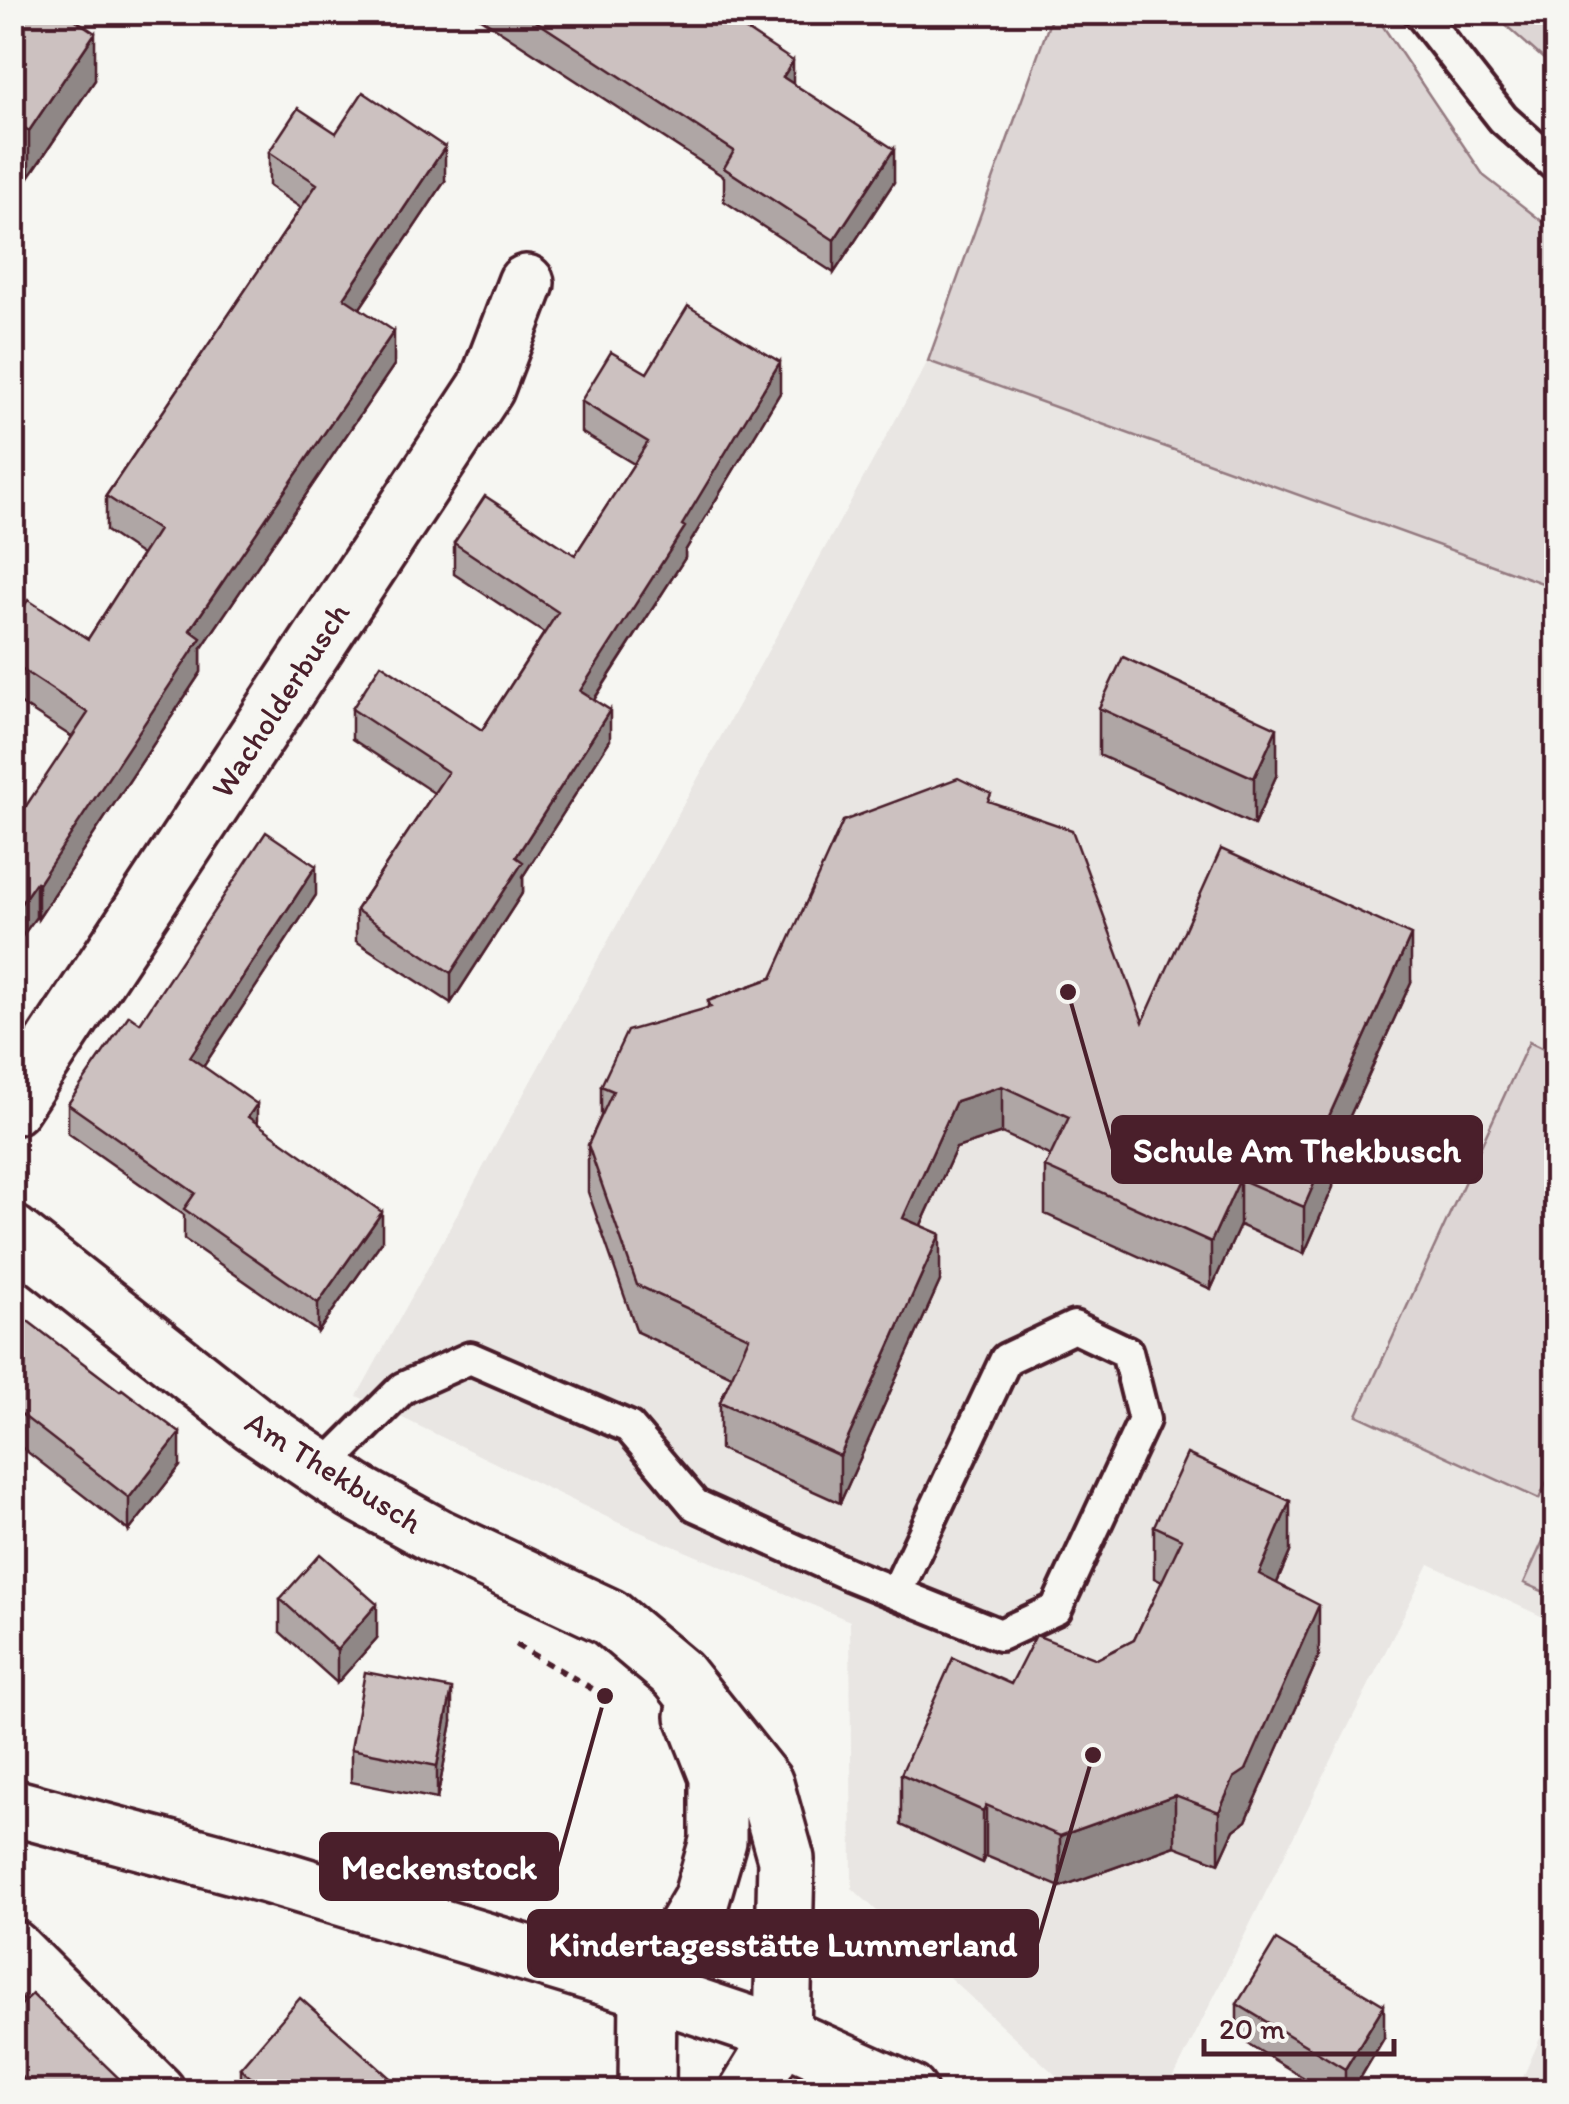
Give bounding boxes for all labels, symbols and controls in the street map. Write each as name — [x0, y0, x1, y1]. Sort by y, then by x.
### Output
street label: Wacholderbusch — [203, 595, 357, 805]
callout: Schule Am Thekbusch — [1113, 1117, 1481, 1182]
text: Schule Am Thekbusch — [1133, 1129, 1462, 1171]
street label: Am Thekbusch — [239, 1403, 429, 1541]
callout: Meckenstock — [321, 1834, 557, 1899]
text: Meckenstock — [341, 1846, 538, 1888]
callout: Kindertagesstätte Lummerland — [529, 1911, 1037, 1976]
text: Kindertagesstätte Lummerland — [549, 1923, 1018, 1965]
scale bar — [1204, 1994, 1394, 2056]
text: 20 m — [1219, 2010, 1285, 2047]

